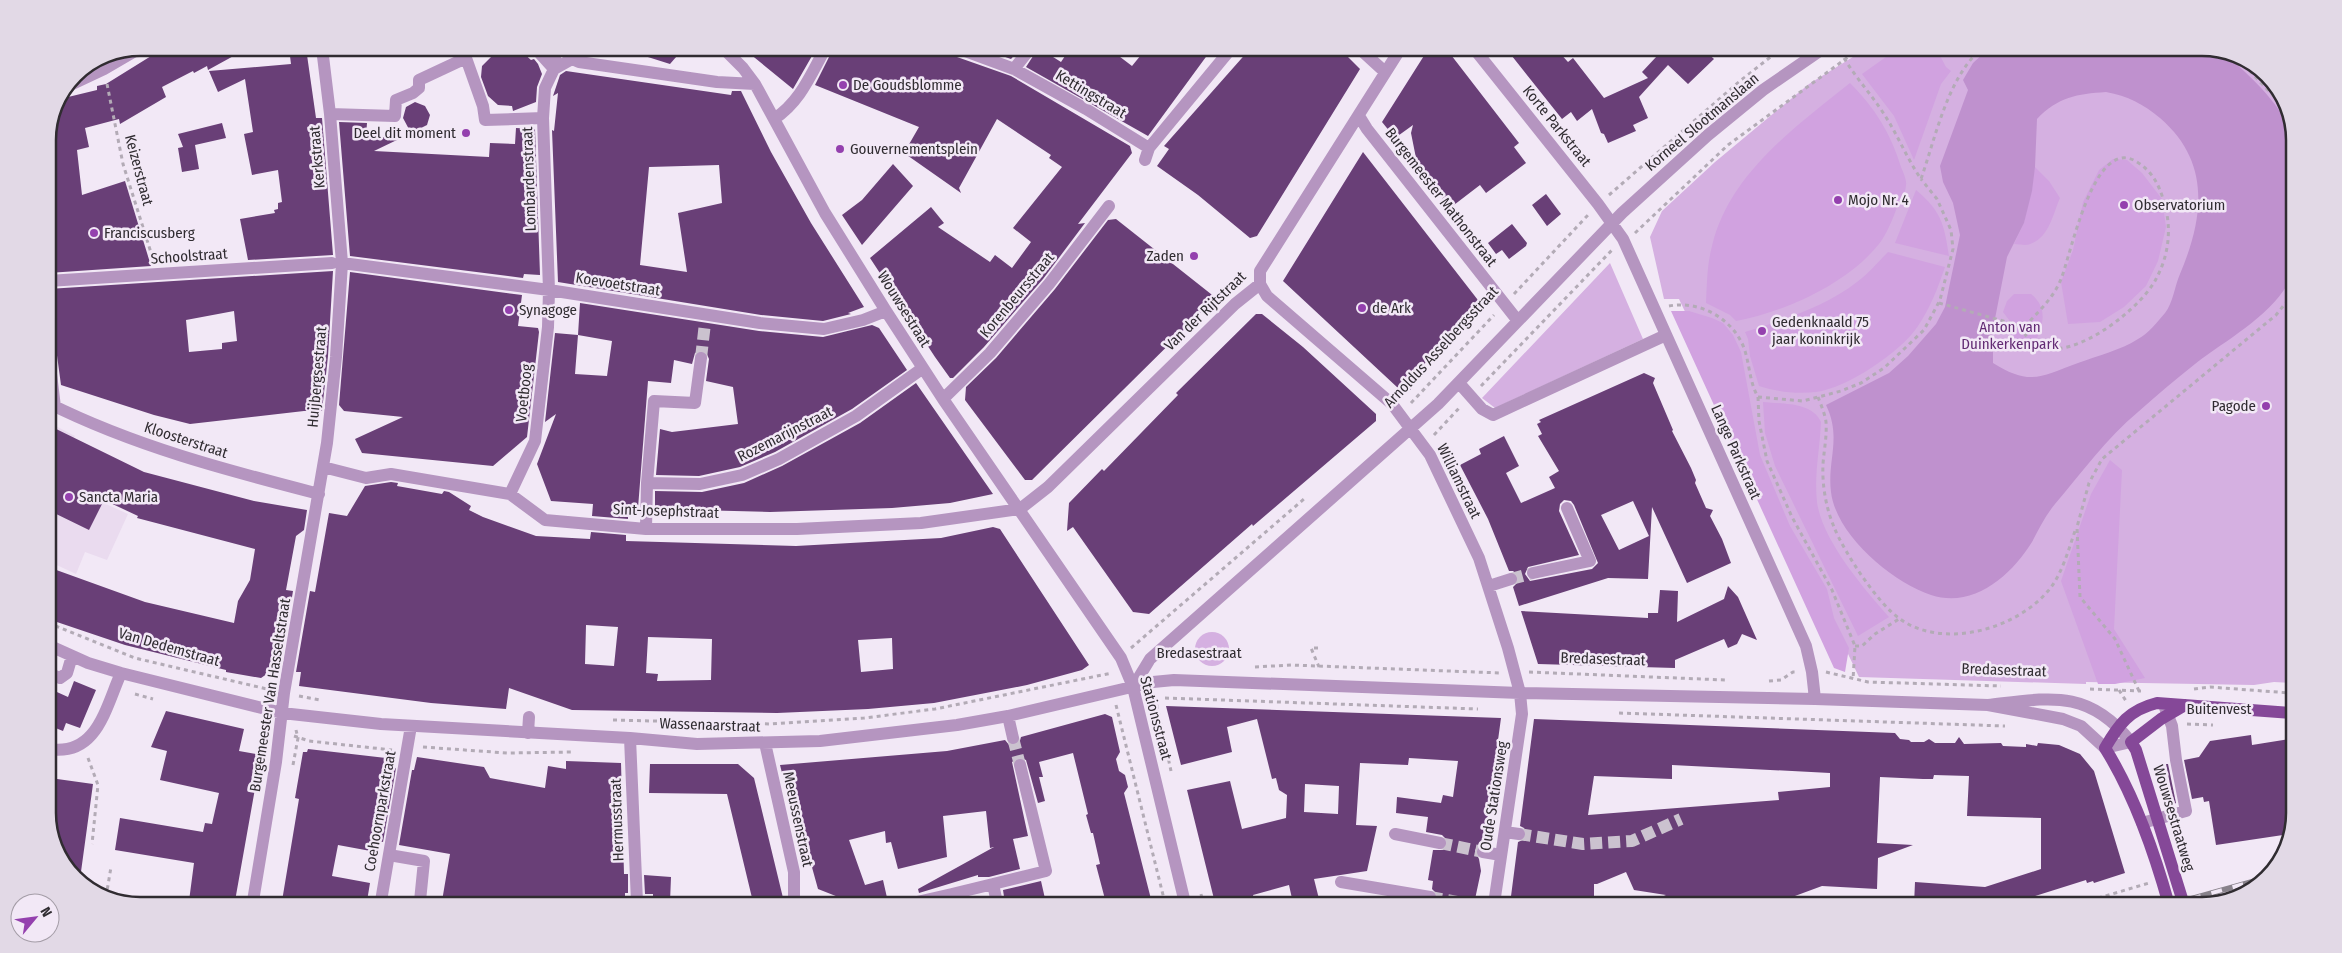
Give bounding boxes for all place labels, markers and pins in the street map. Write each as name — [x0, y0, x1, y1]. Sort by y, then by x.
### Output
place label: De Goudsblomme — [853, 76, 962, 94]
marker: De Goudsblomme — [837, 79, 849, 91]
place label: Deel dit moment — [354, 124, 456, 142]
marker: Deel dit moment — [460, 127, 472, 139]
place label: Gouvernementsplein — [850, 140, 978, 158]
marker: Gouvernementsplein — [834, 143, 846, 155]
place label: Mojo Nr. 4 — [1848, 191, 1909, 209]
marker: Mojo Nr. 4 — [1832, 194, 1844, 206]
place label: Observatorium — [2134, 196, 2225, 214]
marker: Observatorium — [2118, 199, 2130, 211]
place label: Franciscusberg — [104, 224, 195, 242]
marker: Franciscusberg — [88, 227, 100, 239]
place label: Zaden — [1146, 247, 1184, 265]
marker: Zaden — [1188, 250, 1200, 262]
place label: de Ark — [1372, 299, 1411, 317]
place label: Synagoge — [519, 301, 577, 319]
marker: de Ark — [1356, 302, 1368, 314]
marker: Synagoge — [503, 304, 515, 316]
place label: Gedenknaald 75 jaar koninkrijk — [1771, 313, 1869, 348]
marker: Gedenknaald 75 jaar koninkrijk — [1756, 325, 1768, 337]
place label: Pagode — [2212, 397, 2256, 415]
marker: Pagode — [2260, 400, 2272, 412]
place label: Sancta Maria — [79, 488, 158, 506]
marker: Sancta Maria — [63, 491, 75, 503]

